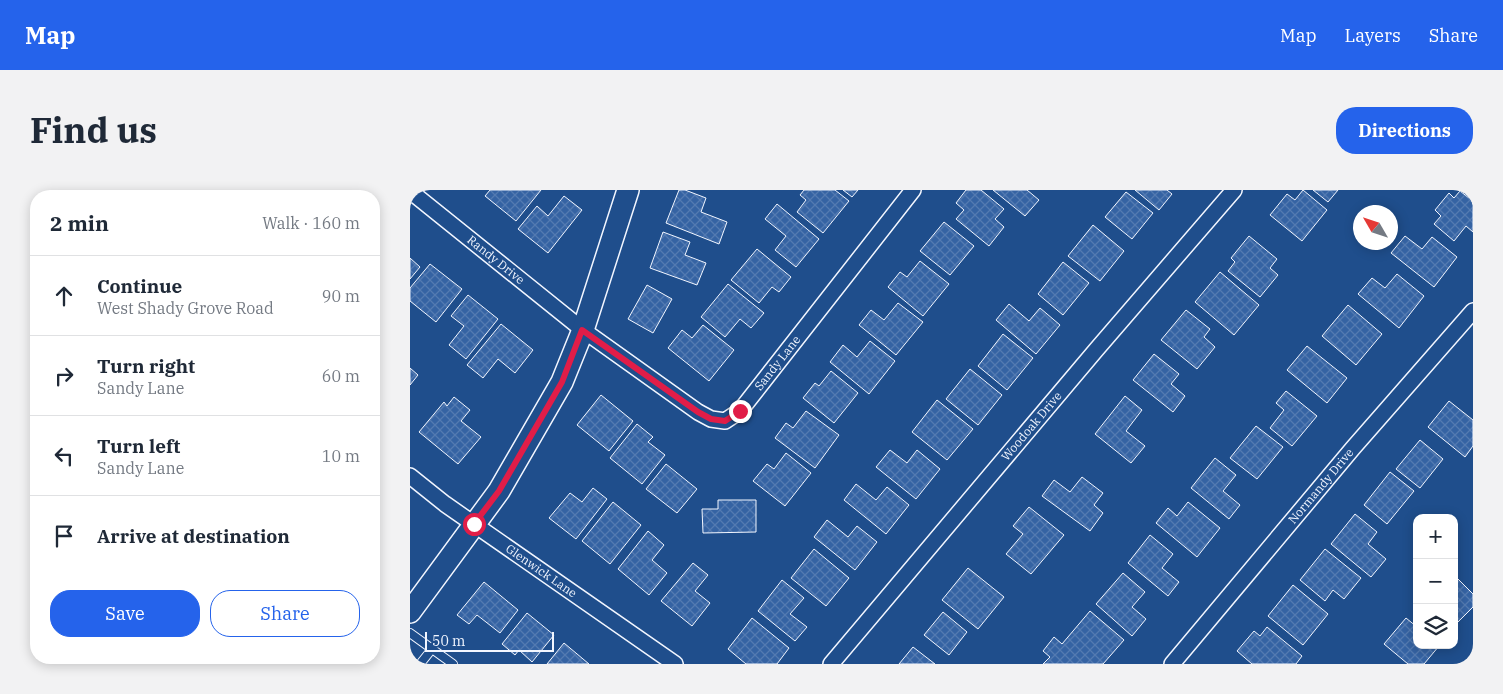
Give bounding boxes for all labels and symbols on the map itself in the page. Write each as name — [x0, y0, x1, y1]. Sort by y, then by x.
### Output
north arrow — [1353, 205, 1398, 250]
street label: Randy Drive — [464, 232, 528, 287]
street label: Sandy Lane — [751, 332, 803, 393]
street label: Woodoak Drive — [998, 388, 1065, 464]
route end — [729, 400, 752, 423]
street label: Normandy Drive — [1285, 445, 1357, 527]
route start — [463, 513, 486, 536]
street label: Glenwick Lane — [503, 541, 580, 600]
scale bar — [425, 629, 554, 652]

